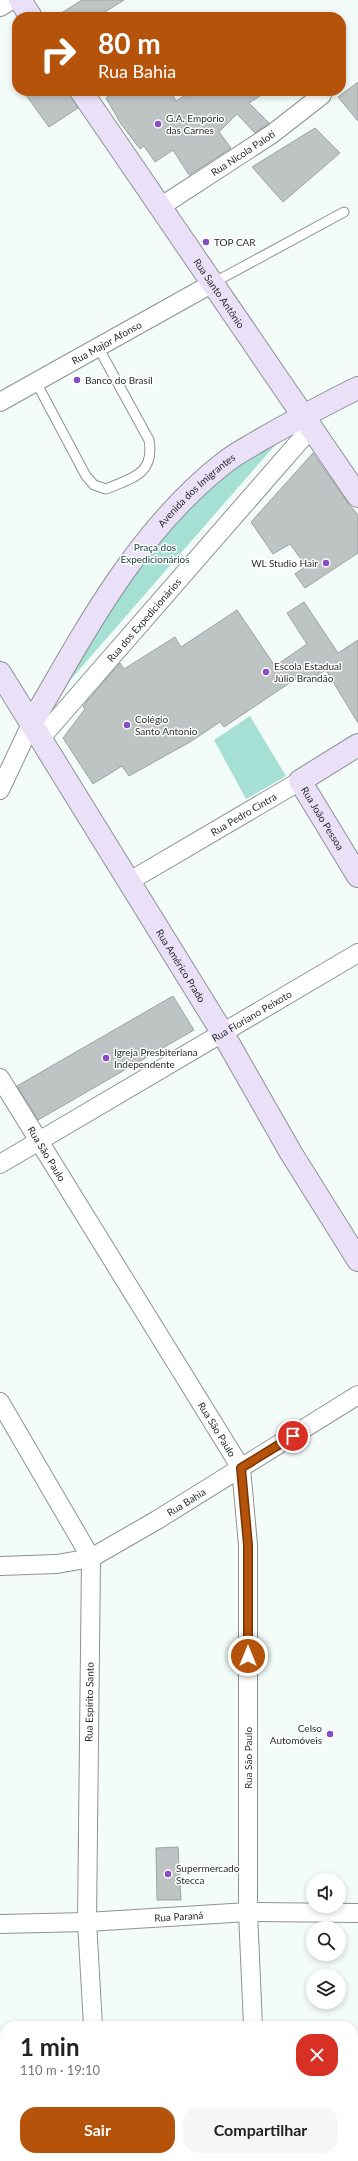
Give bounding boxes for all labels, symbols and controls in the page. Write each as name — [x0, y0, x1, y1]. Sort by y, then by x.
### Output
text: 80 m — [98, 26, 161, 60]
icon: right — [32, 28, 84, 80]
text: Rua Bahia — [98, 60, 176, 82]
place label: G.A. Empório das Carnes — [166, 112, 225, 136]
marker: G.A. Empório das Carnes — [153, 119, 163, 129]
street label: Rua Nicola Paloti — [208, 128, 277, 178]
place label: TOP CAR — [214, 236, 256, 248]
marker: TOP CAR — [201, 237, 211, 247]
street label: Rua Santo Antônio — [191, 256, 248, 331]
street label: Rua Major Afonso — [69, 318, 144, 367]
place label: Banco do Brasil — [85, 374, 153, 386]
marker: Banco do Brasil — [72, 375, 82, 385]
street label: Avenida dos Imigrantes — [155, 451, 237, 529]
park label: Praça dos Expedicionários — [120, 541, 190, 565]
place label: WL Studio Hair — [251, 557, 318, 569]
marker: WL Studio Hair — [321, 558, 331, 568]
street label: Rua dos Expedicionários — [104, 576, 183, 664]
place label: Escola Estadual Júlio Brandão — [274, 660, 341, 684]
marker: Escola Estadual Júlio Brandão — [261, 667, 271, 677]
place label: Colégio Santo Antonio — [135, 713, 198, 737]
marker: Colégio Santo Antonio — [122, 720, 132, 730]
street label: Rua João Pessoa — [299, 784, 347, 852]
street label: Rua Pedro Cintra — [208, 790, 279, 838]
street label: Rua Américo Prado — [154, 927, 208, 1005]
street label: Rua Floriano Peixoto — [209, 987, 294, 1044]
place label: Igreja Presbiteriana Independente — [114, 1046, 198, 1070]
marker: Igreja Presbiteriana Independente — [101, 1053, 111, 1063]
street label: Rua São Paulo — [25, 1124, 68, 1184]
street label: Rua São Paulo — [196, 1400, 239, 1459]
pin — [276, 1419, 310, 1453]
icon: arrive — [282, 1425, 304, 1447]
street label: Rua Bahia — [164, 1485, 208, 1518]
position arrow — [227, 1635, 269, 1677]
street label: Rua Espírito Santo — [82, 1662, 96, 1742]
place label: Celso Automóveis — [270, 1722, 322, 1746]
street label: Rua São Paulo — [242, 1727, 254, 1789]
marker: Celso Automóveis — [325, 1729, 335, 1739]
place label: Supermercado Stecca — [176, 1862, 240, 1886]
marker: Supermercado Stecca — [163, 1869, 173, 1879]
map controls — [306, 1873, 346, 2009]
button: sound — [306, 1873, 346, 1913]
street label: Rua Paraná — [154, 1909, 204, 1924]
button: search — [306, 1921, 346, 1961]
button: layers — [306, 1969, 346, 2009]
text: 1 min — [20, 2032, 80, 2061]
button: close — [296, 2034, 338, 2076]
text: 110 m · 19:10 — [20, 2062, 100, 2078]
button: Sair — [20, 2107, 175, 2153]
button: Compartilhar — [183, 2107, 338, 2153]

